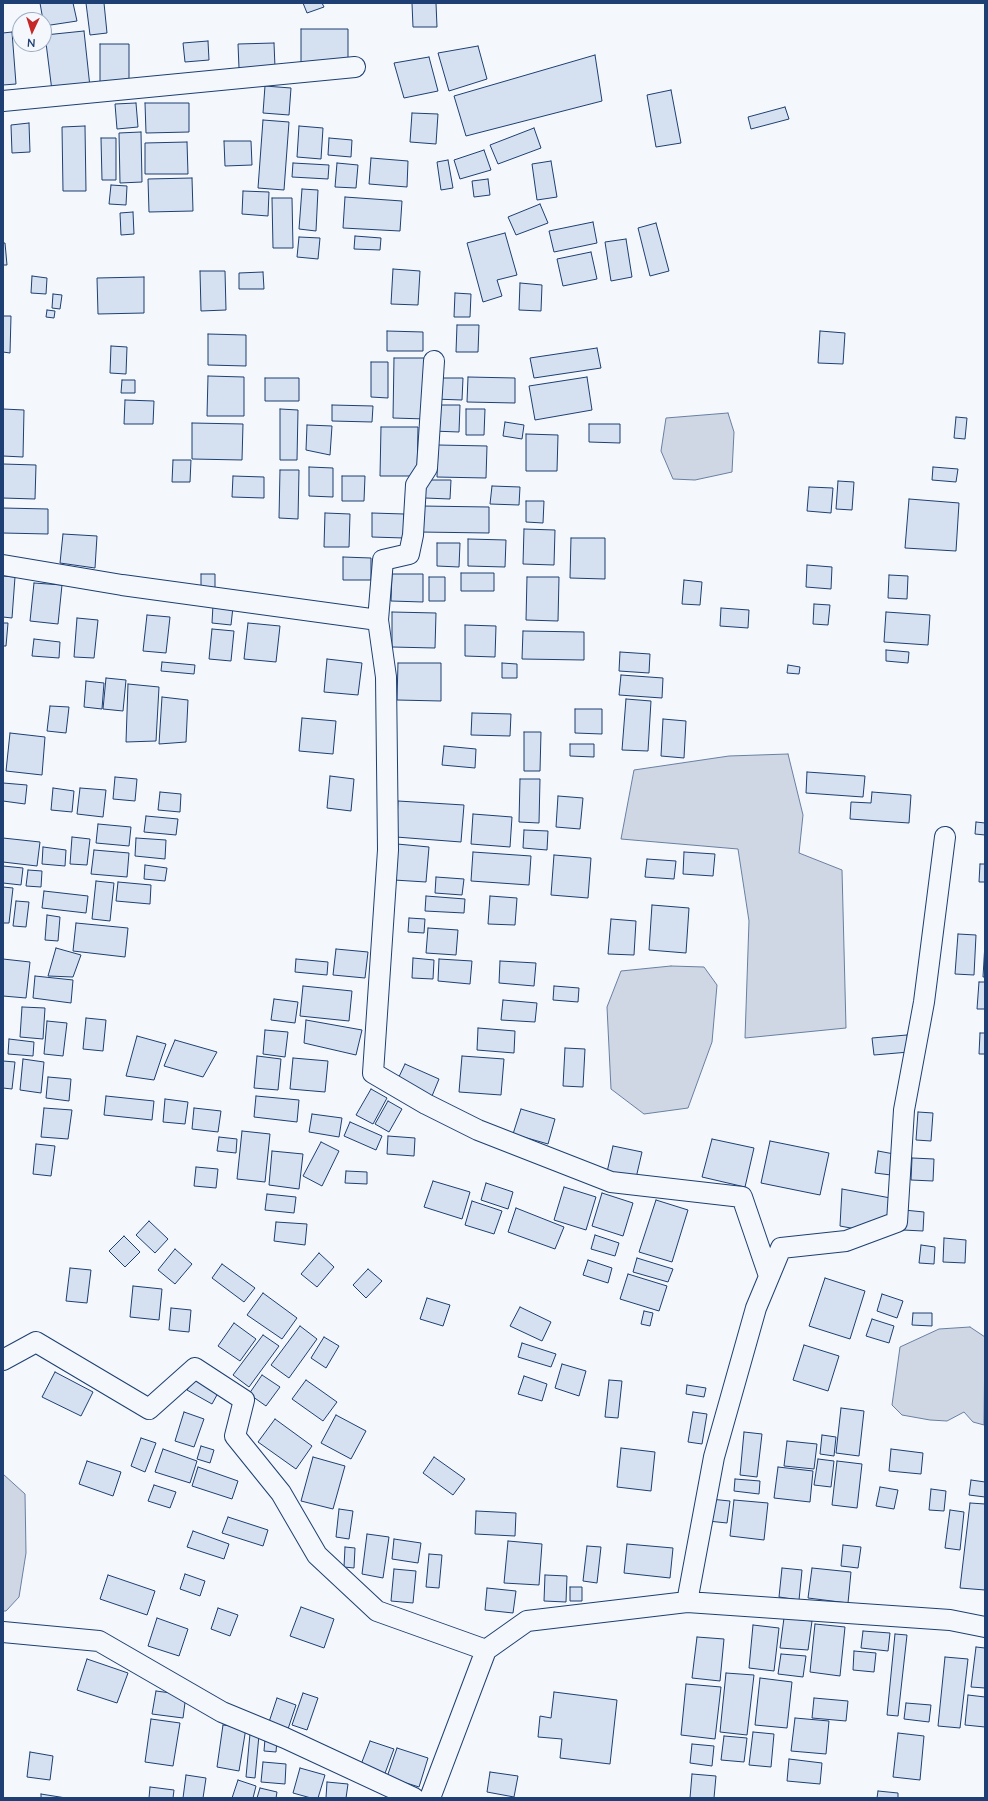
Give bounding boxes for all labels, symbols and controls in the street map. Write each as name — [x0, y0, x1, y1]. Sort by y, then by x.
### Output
north arrow — [12, 12, 52, 52]
text: N — [27, 37, 36, 50]

